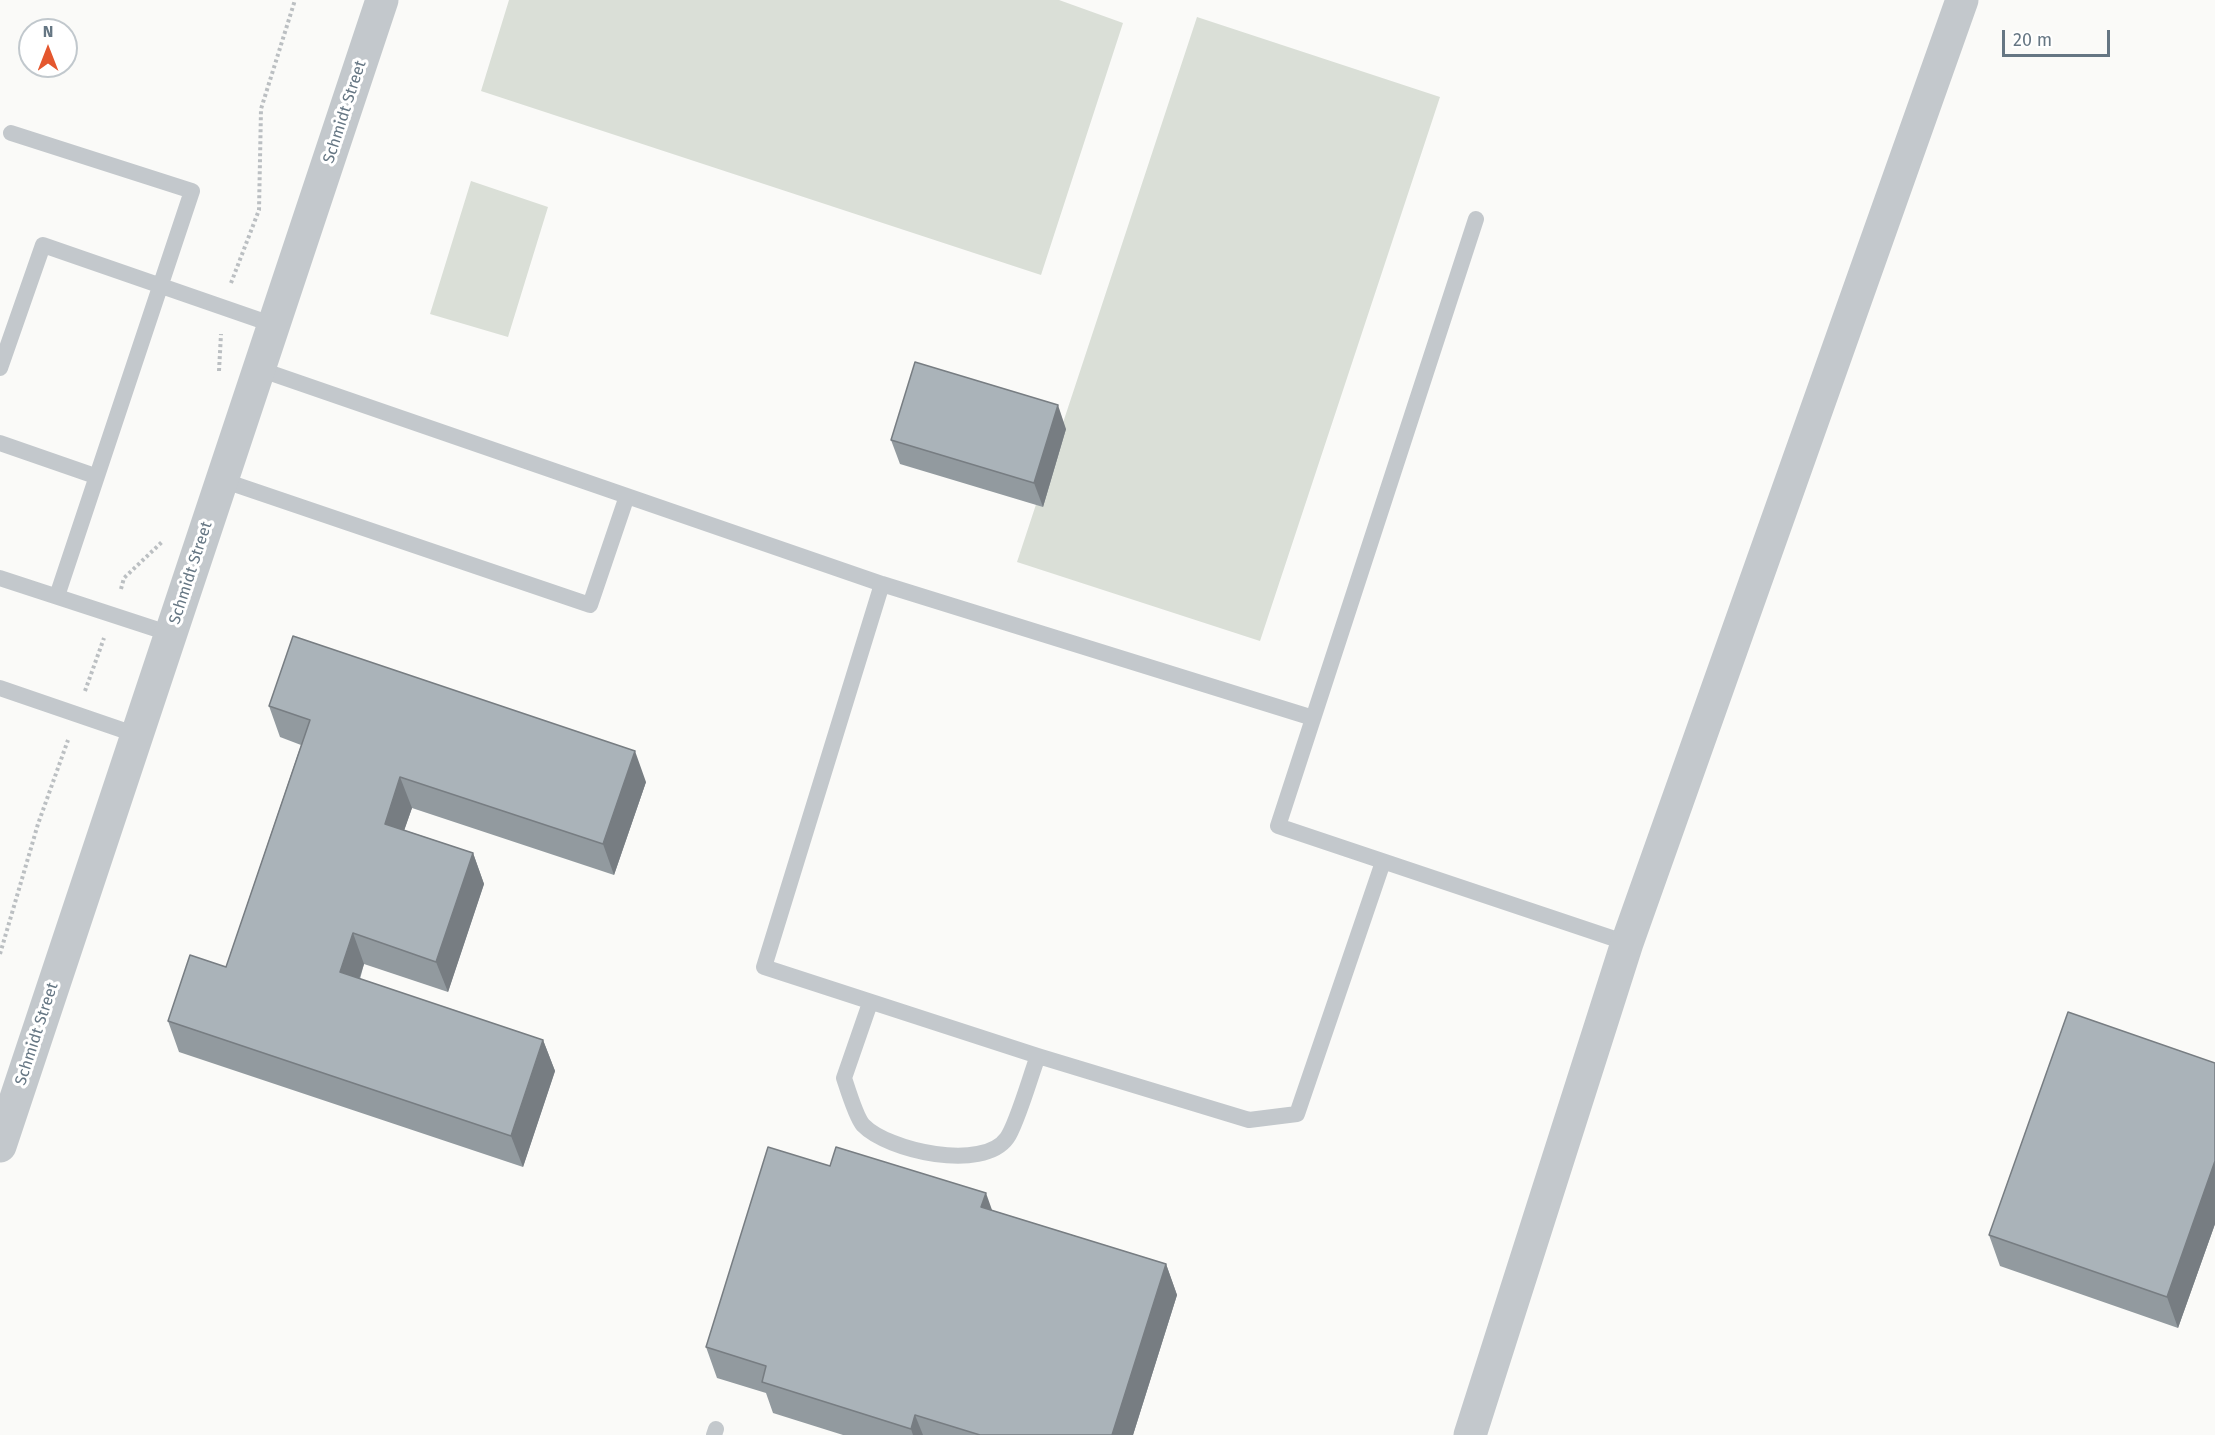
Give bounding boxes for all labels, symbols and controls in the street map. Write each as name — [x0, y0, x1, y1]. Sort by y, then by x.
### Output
north arrow — [18, 18, 78, 78]
scale bar — [2005, 18, 2113, 56]
text: N — [43, 22, 53, 41]
text: 20 m — [2013, 29, 2052, 51]
street label: Schmidt Street — [319, 58, 371, 166]
street label: Schmidt Street — [165, 519, 217, 627]
street label: Schmidt Street — [11, 980, 63, 1088]

